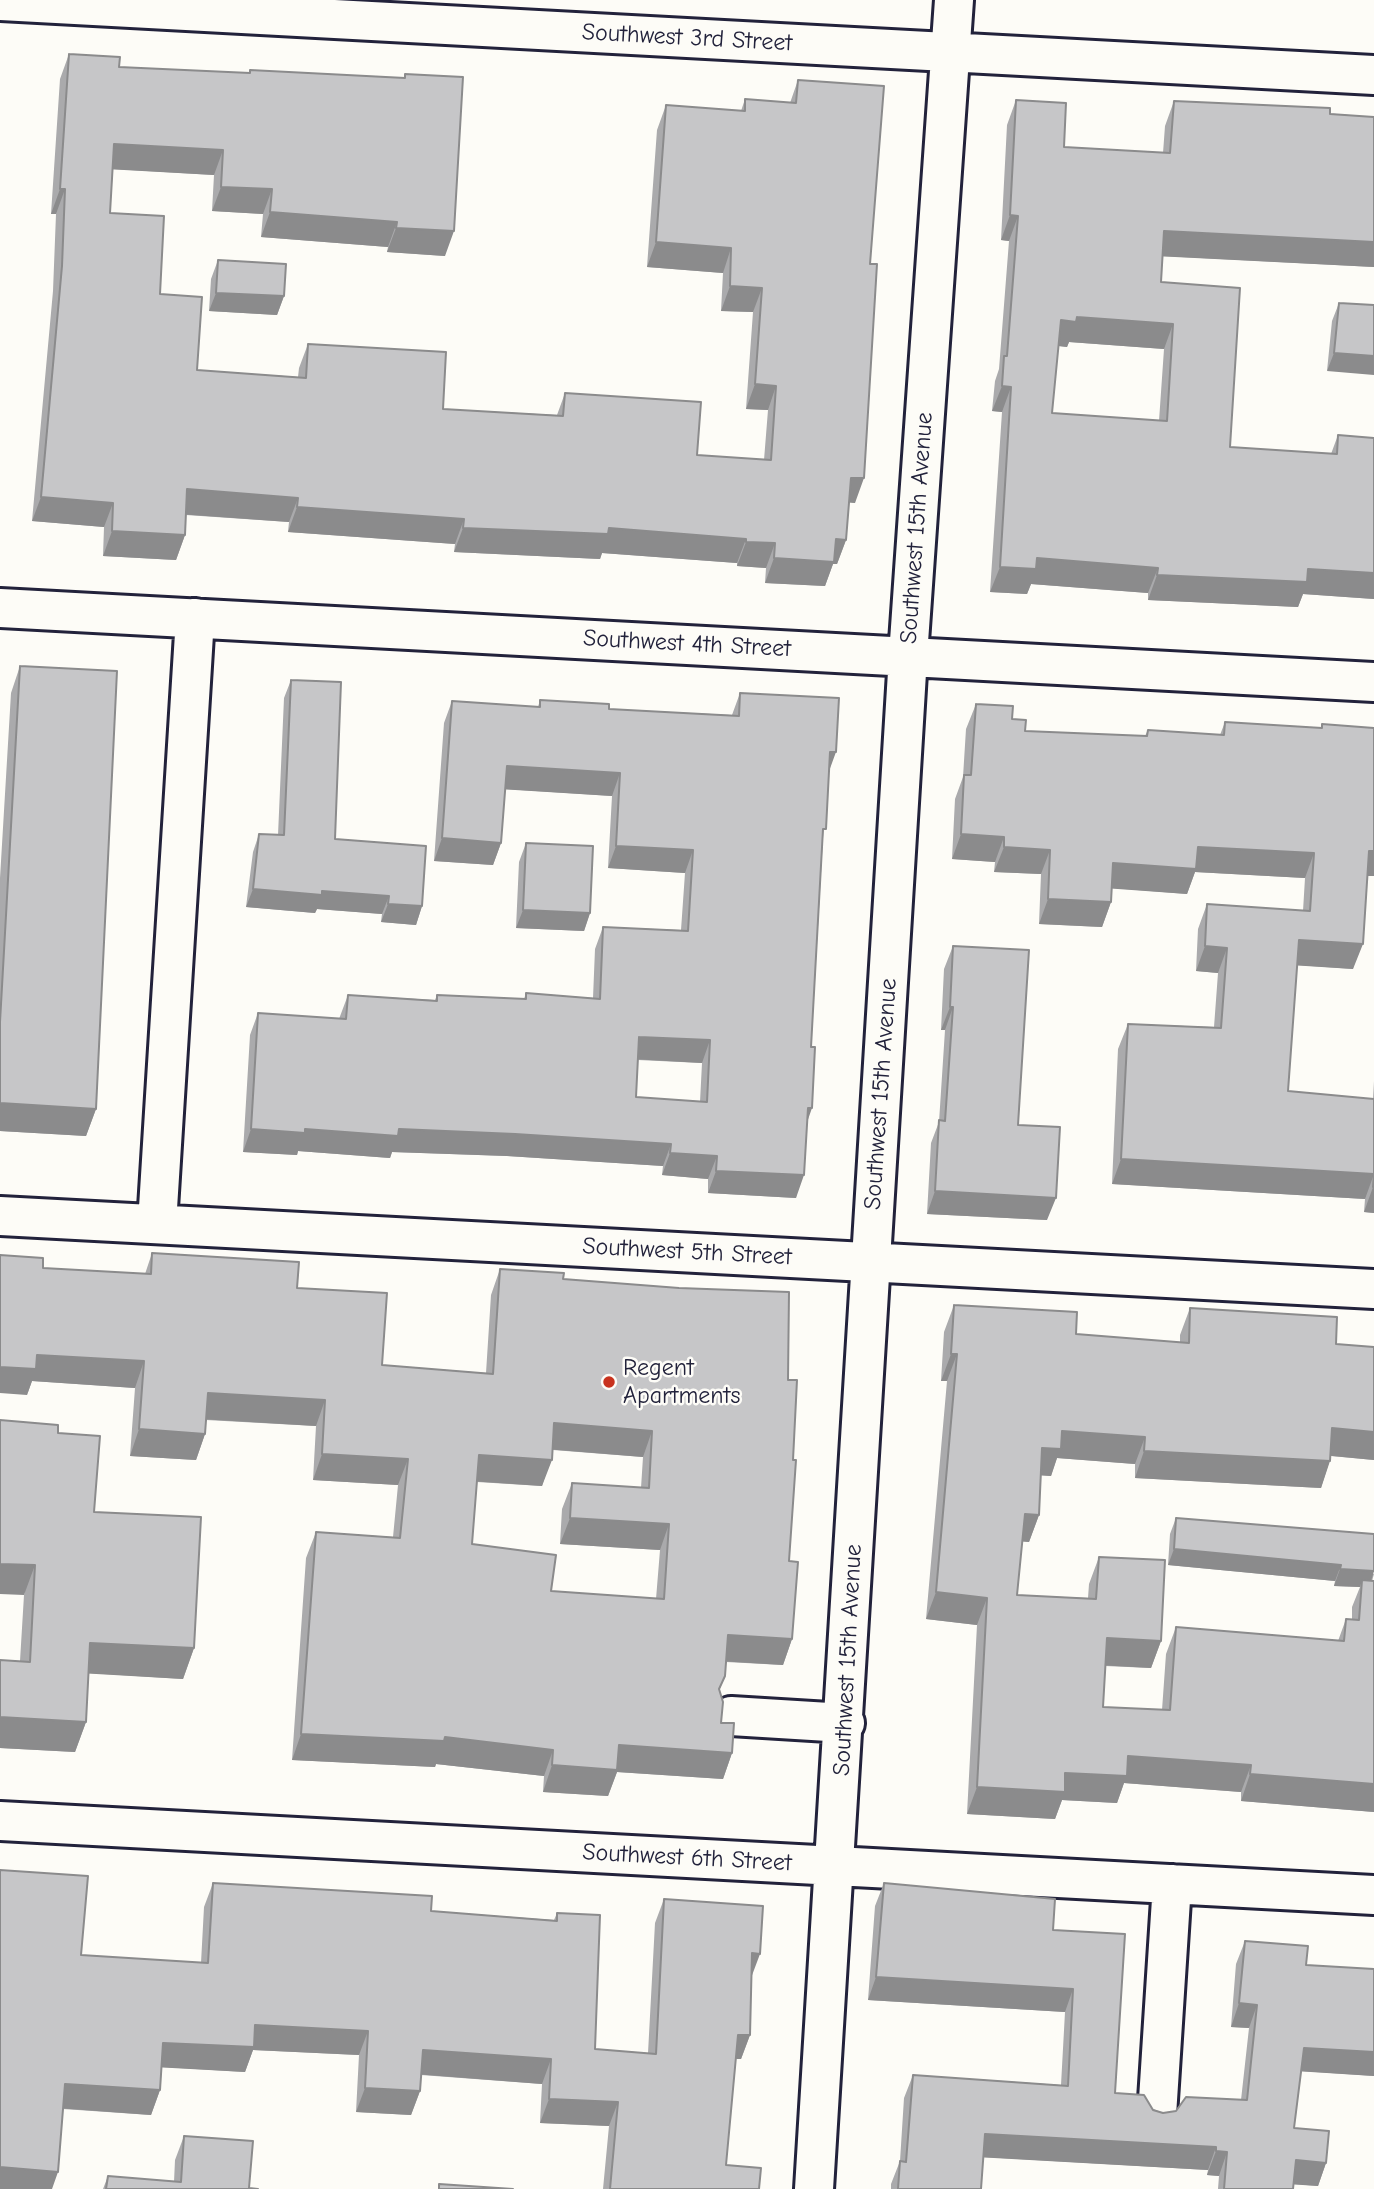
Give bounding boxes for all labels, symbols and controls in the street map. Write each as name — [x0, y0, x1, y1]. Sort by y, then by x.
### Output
street label: Southwest 3rd Street — [581, 18, 793, 58]
street label: Southwest 15th Avenue — [895, 411, 939, 645]
street label: Southwest 4th Street — [582, 624, 792, 664]
street label: Southwest 15th Avenue — [859, 977, 903, 1211]
street label: Southwest 5th Street — [582, 1232, 792, 1272]
place label: Regent Apartments — [623, 1354, 740, 1410]
marker: Regent Apartments — [601, 1374, 617, 1390]
street label: Southwest 15th Avenue — [828, 1543, 868, 1777]
street label: Southwest 6th Street — [582, 1838, 792, 1878]

